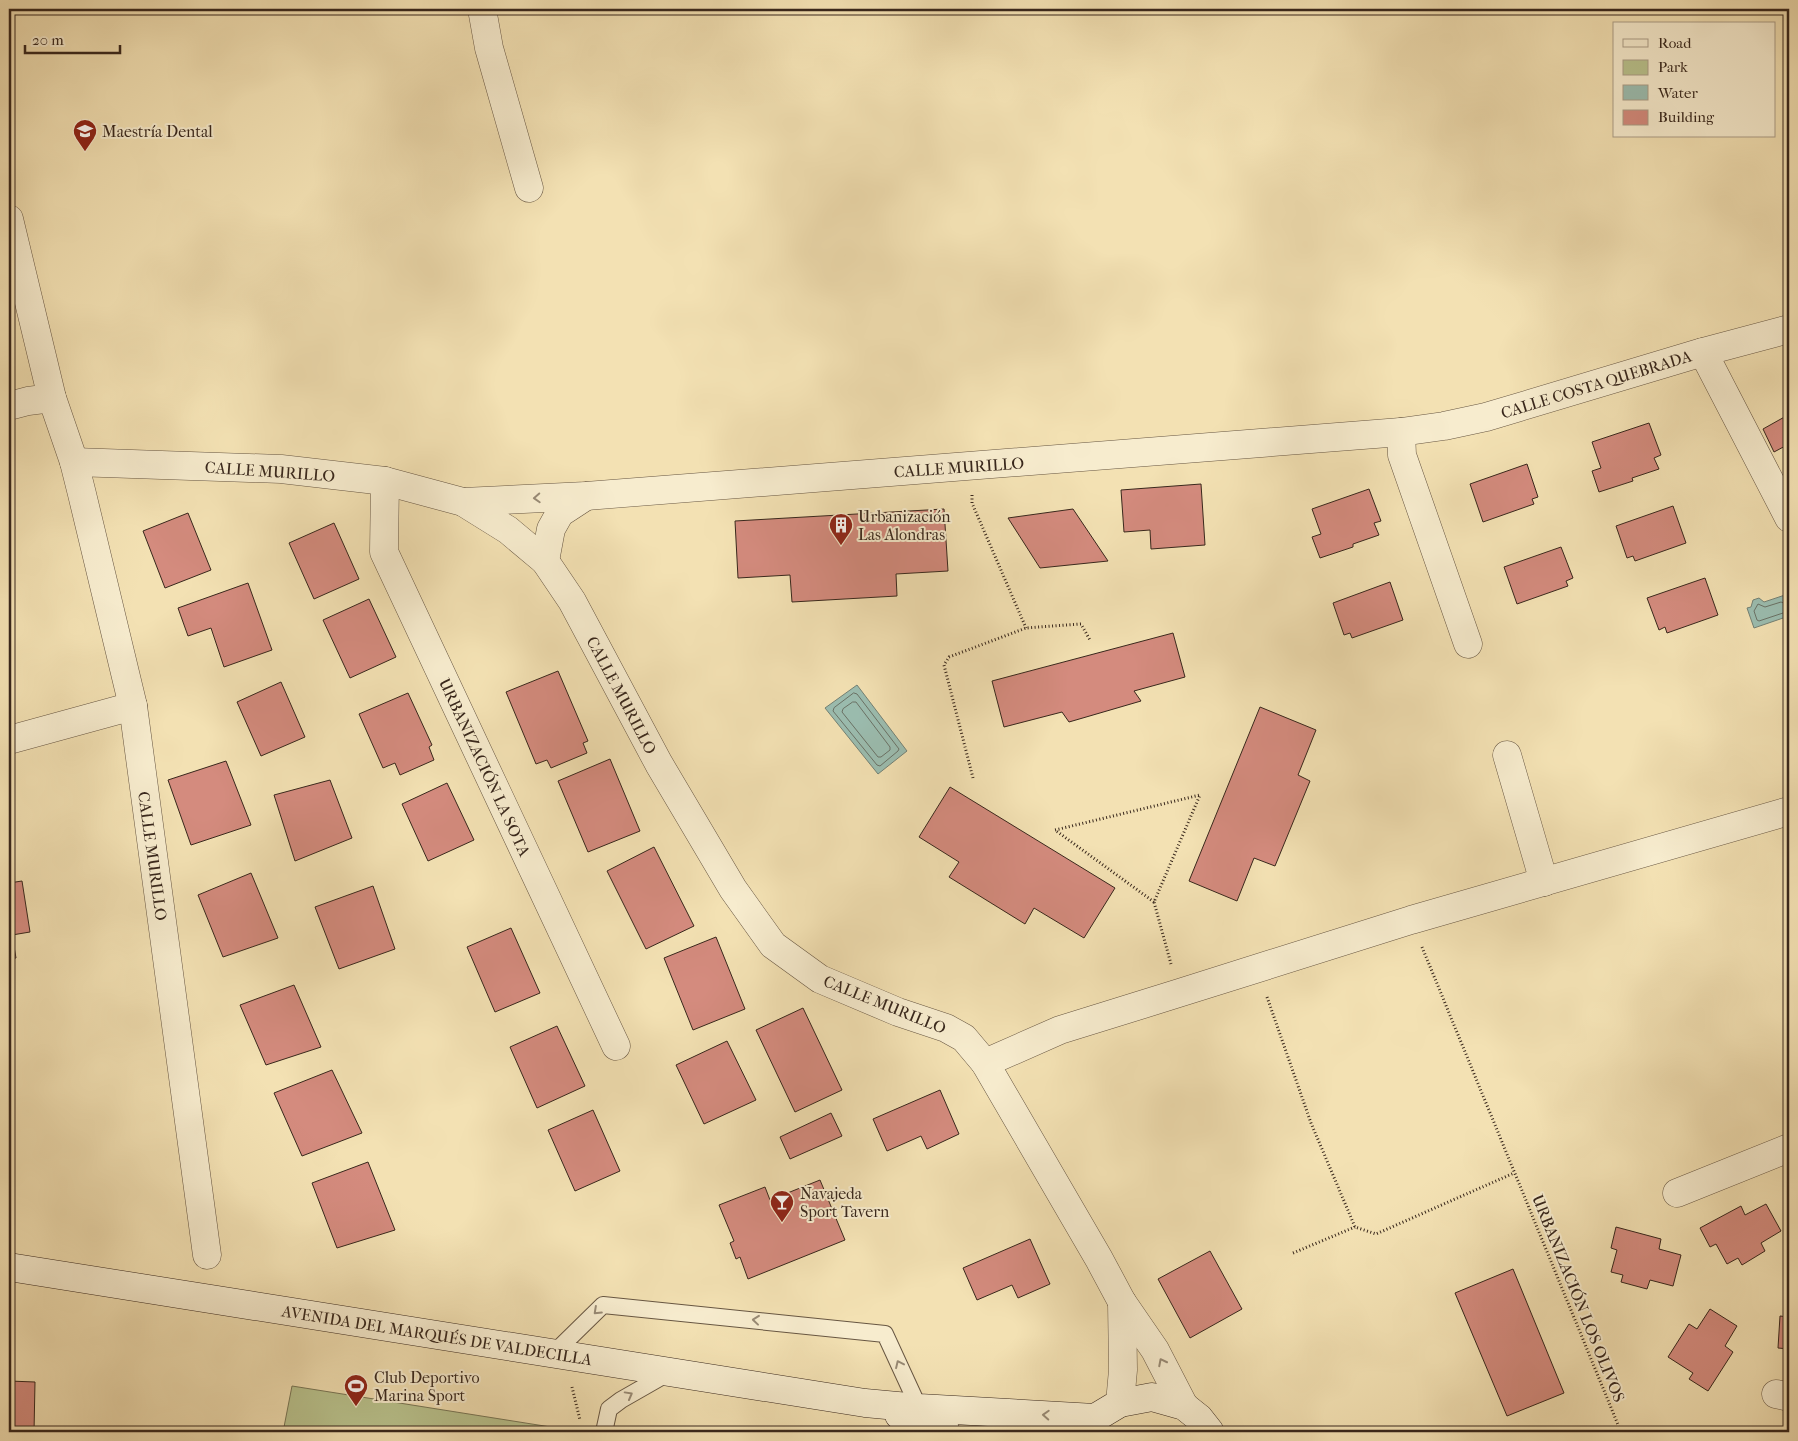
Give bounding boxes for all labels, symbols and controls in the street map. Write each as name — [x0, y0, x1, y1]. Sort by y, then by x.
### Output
scale bar — [25, 22, 120, 54]
legend — [1613, 22, 1776, 138]
text: 20 m — [32, 31, 64, 49]
text: Road — [1658, 34, 1692, 52]
text: Park — [1658, 58, 1688, 76]
text: Water — [1657, 84, 1698, 102]
text: Building — [1658, 108, 1715, 126]
school or university icon: Maestría Dental — [72, 118, 98, 152]
place label: Maestría Dental — [102, 122, 213, 141]
street label: CALLE COSTA QUEBRADA — [1499, 346, 1694, 423]
street label: CALLE MURILLO — [893, 453, 1025, 482]
street label: CALLE MURILLO — [204, 457, 336, 486]
one-way arrow — [533, 492, 541, 503]
place label: Urbanización Las Alondras — [858, 507, 951, 544]
building icon: Urbanización Las Alondras — [828, 512, 854, 546]
street label: CALLE MURILLO — [583, 633, 661, 757]
street label: URBANIZACIÓN LA SOTA — [435, 675, 535, 860]
street label: CALLE MURILLO — [134, 790, 171, 922]
street label: CALLE MURILLO — [821, 971, 949, 1038]
place label: Navajeda Sport Tavern — [800, 1184, 890, 1221]
bar icon: Navajeda Sport Tavern — [769, 1189, 795, 1223]
street label: URBANIZACIÓN LOS OLIVOS — [1528, 1191, 1630, 1405]
street label: AVENIDA DEL MARQUÉS DE VALDECILLA — [279, 1300, 594, 1370]
one-way arrow — [594, 1305, 603, 1314]
one-way arrow — [752, 1315, 760, 1326]
one-way arrow — [1158, 1359, 1168, 1368]
one-way arrow — [894, 1360, 905, 1369]
place label: Club Deportivo Marina Sport — [374, 1368, 480, 1405]
sports icon: Club Deportivo Marina Sport — [343, 1373, 369, 1407]
one-way arrow — [624, 1391, 633, 1401]
one-way arrow — [1042, 1409, 1050, 1420]

